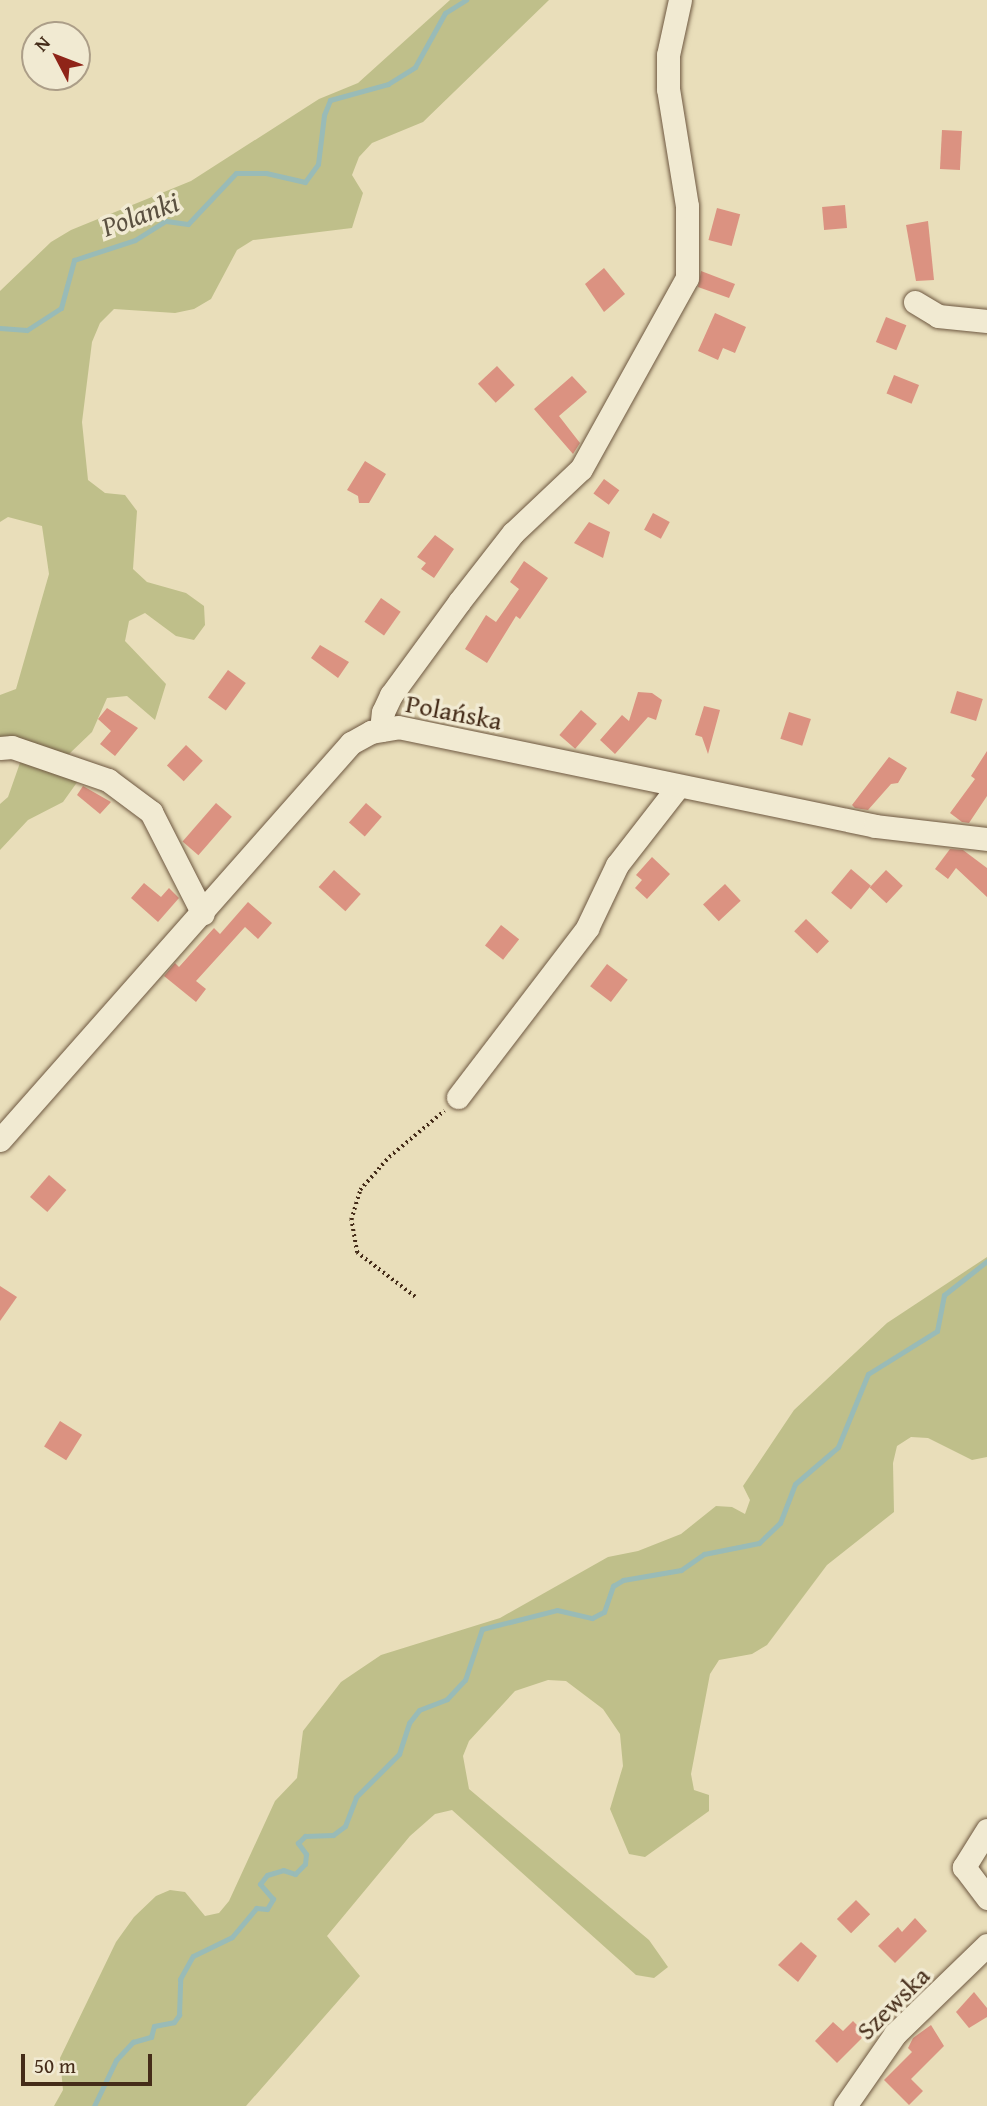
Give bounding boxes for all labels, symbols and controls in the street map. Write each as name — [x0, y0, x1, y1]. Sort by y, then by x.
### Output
north arrow — [21, 21, 91, 91]
text: N — [27, 29, 57, 57]
water label: Polanki — [97, 185, 183, 243]
street label: Polańska — [403, 687, 505, 737]
street label: Szewska — [850, 1960, 936, 2046]
scale bar — [24, 2039, 156, 2084]
text: 50 m — [34, 2050, 76, 2081]

